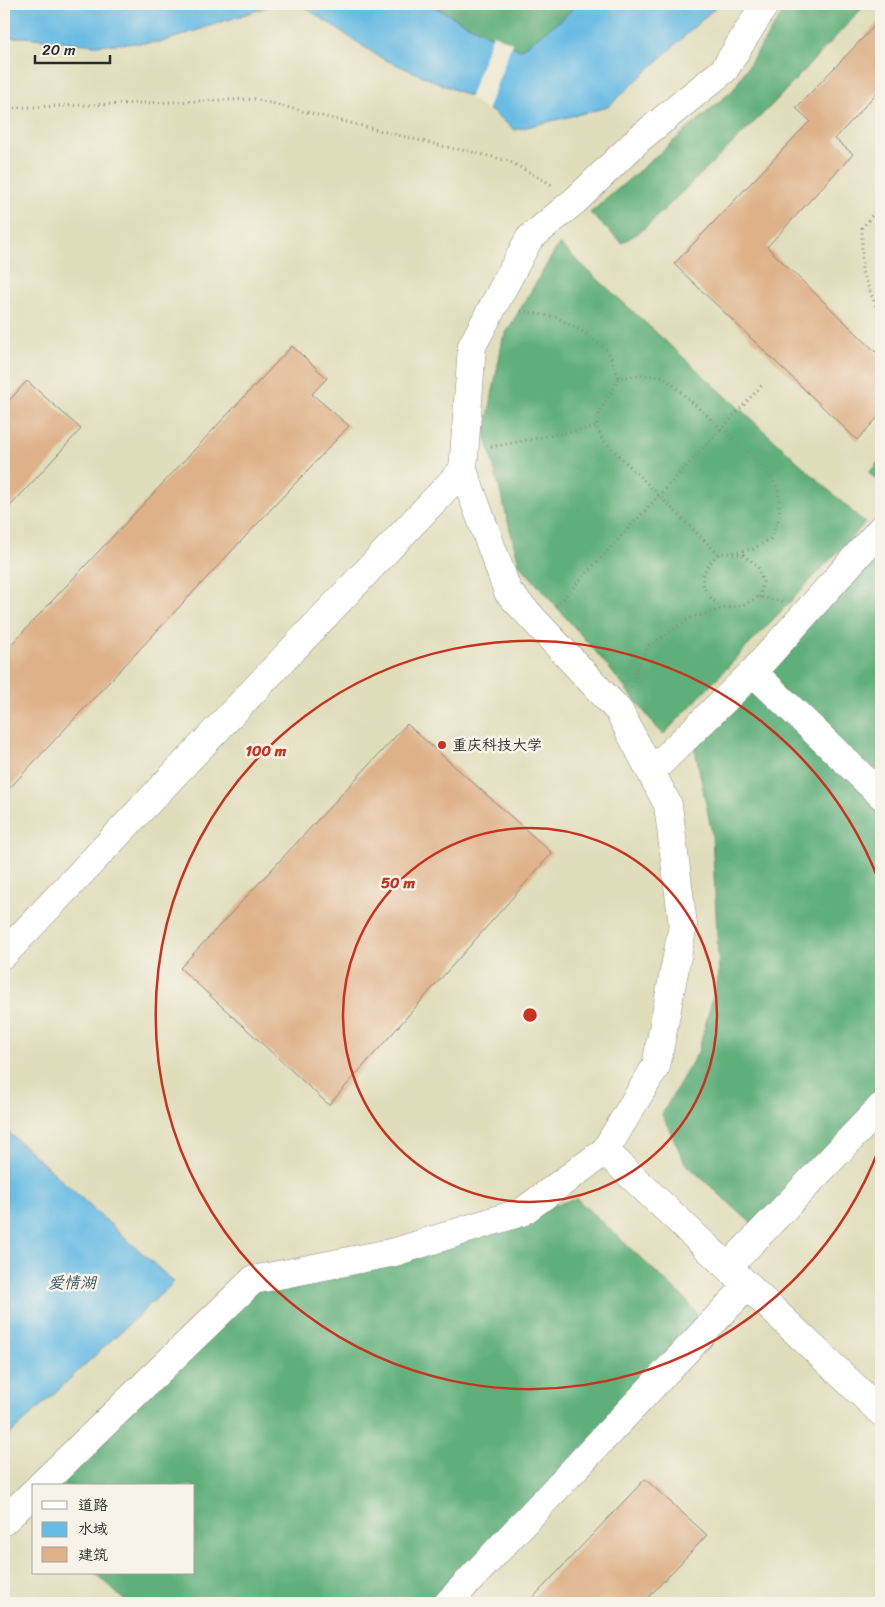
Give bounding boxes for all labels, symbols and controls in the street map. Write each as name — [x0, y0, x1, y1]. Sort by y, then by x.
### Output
scale bar — [35, 32, 110, 64]
text: 20 m — [42, 37, 76, 63]
place label: 重庆科技大学 — [452, 732, 542, 758]
text: 100 m — [246, 738, 287, 764]
marker: 重庆科技大学 — [436, 739, 448, 751]
text: 50 m — [381, 870, 416, 896]
centre of rings — [521, 1006, 539, 1024]
water label: 爱情湖 — [48, 1268, 98, 1297]
legend — [32, 1484, 195, 1574]
text: 道路 — [78, 1492, 108, 1518]
text: 水域 — [78, 1516, 108, 1542]
text: 建筑 — [78, 1542, 108, 1568]

